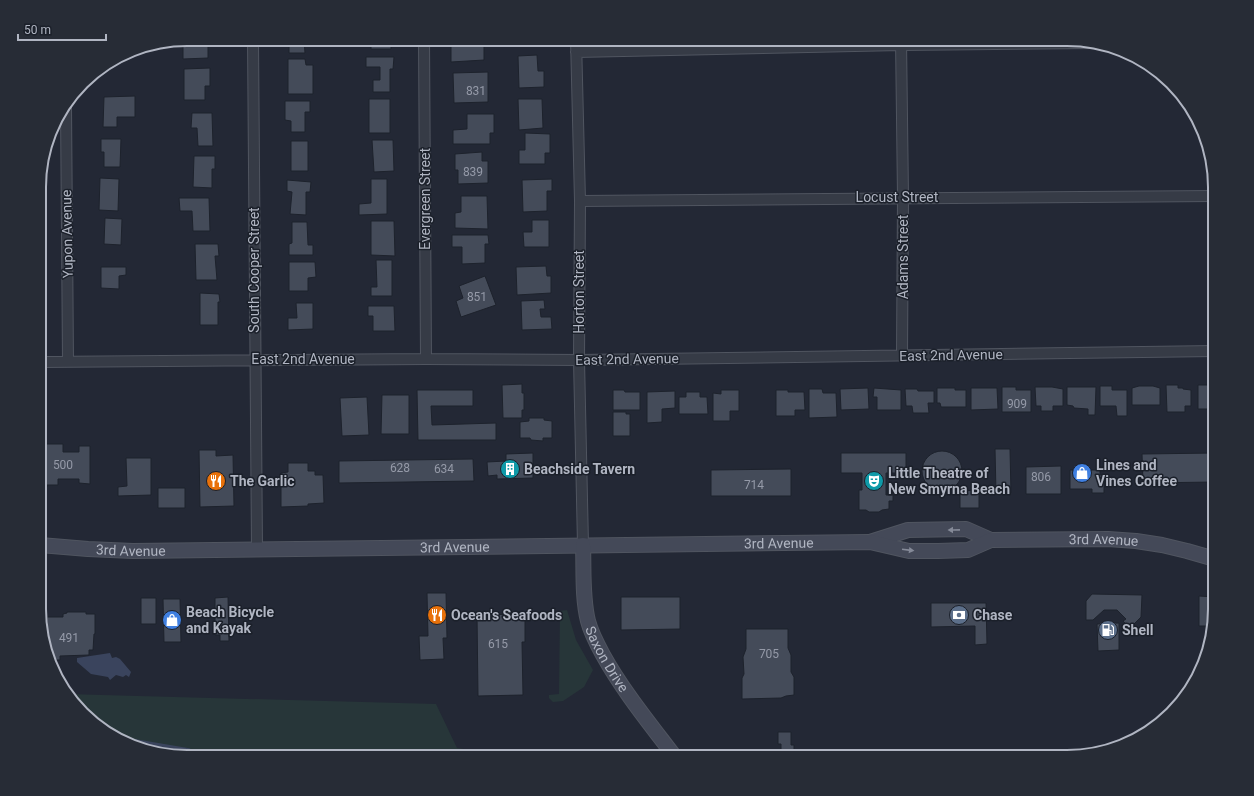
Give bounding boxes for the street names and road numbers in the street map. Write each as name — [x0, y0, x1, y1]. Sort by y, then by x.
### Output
street label: Evergreen Street — [417, 148, 433, 250]
street label: Locust Street — [856, 189, 939, 205]
street label: Yupon Avenue — [58, 190, 76, 278]
street label: South Cooper Street — [246, 207, 262, 333]
street label: Adams Street — [895, 214, 911, 299]
street label: Horton Street — [571, 250, 587, 334]
street label: East 2nd Avenue — [899, 346, 1003, 364]
street label: East 2nd Avenue — [575, 350, 679, 368]
street label: East 2nd Avenue — [251, 351, 355, 367]
street label: 3rd Avenue — [1069, 531, 1139, 549]
street label: 3rd Avenue — [744, 535, 814, 552]
street label: 3rd Avenue — [420, 539, 490, 555]
street label: 3rd Avenue — [96, 541, 166, 559]
street label: Saxon Drive — [582, 624, 632, 695]

